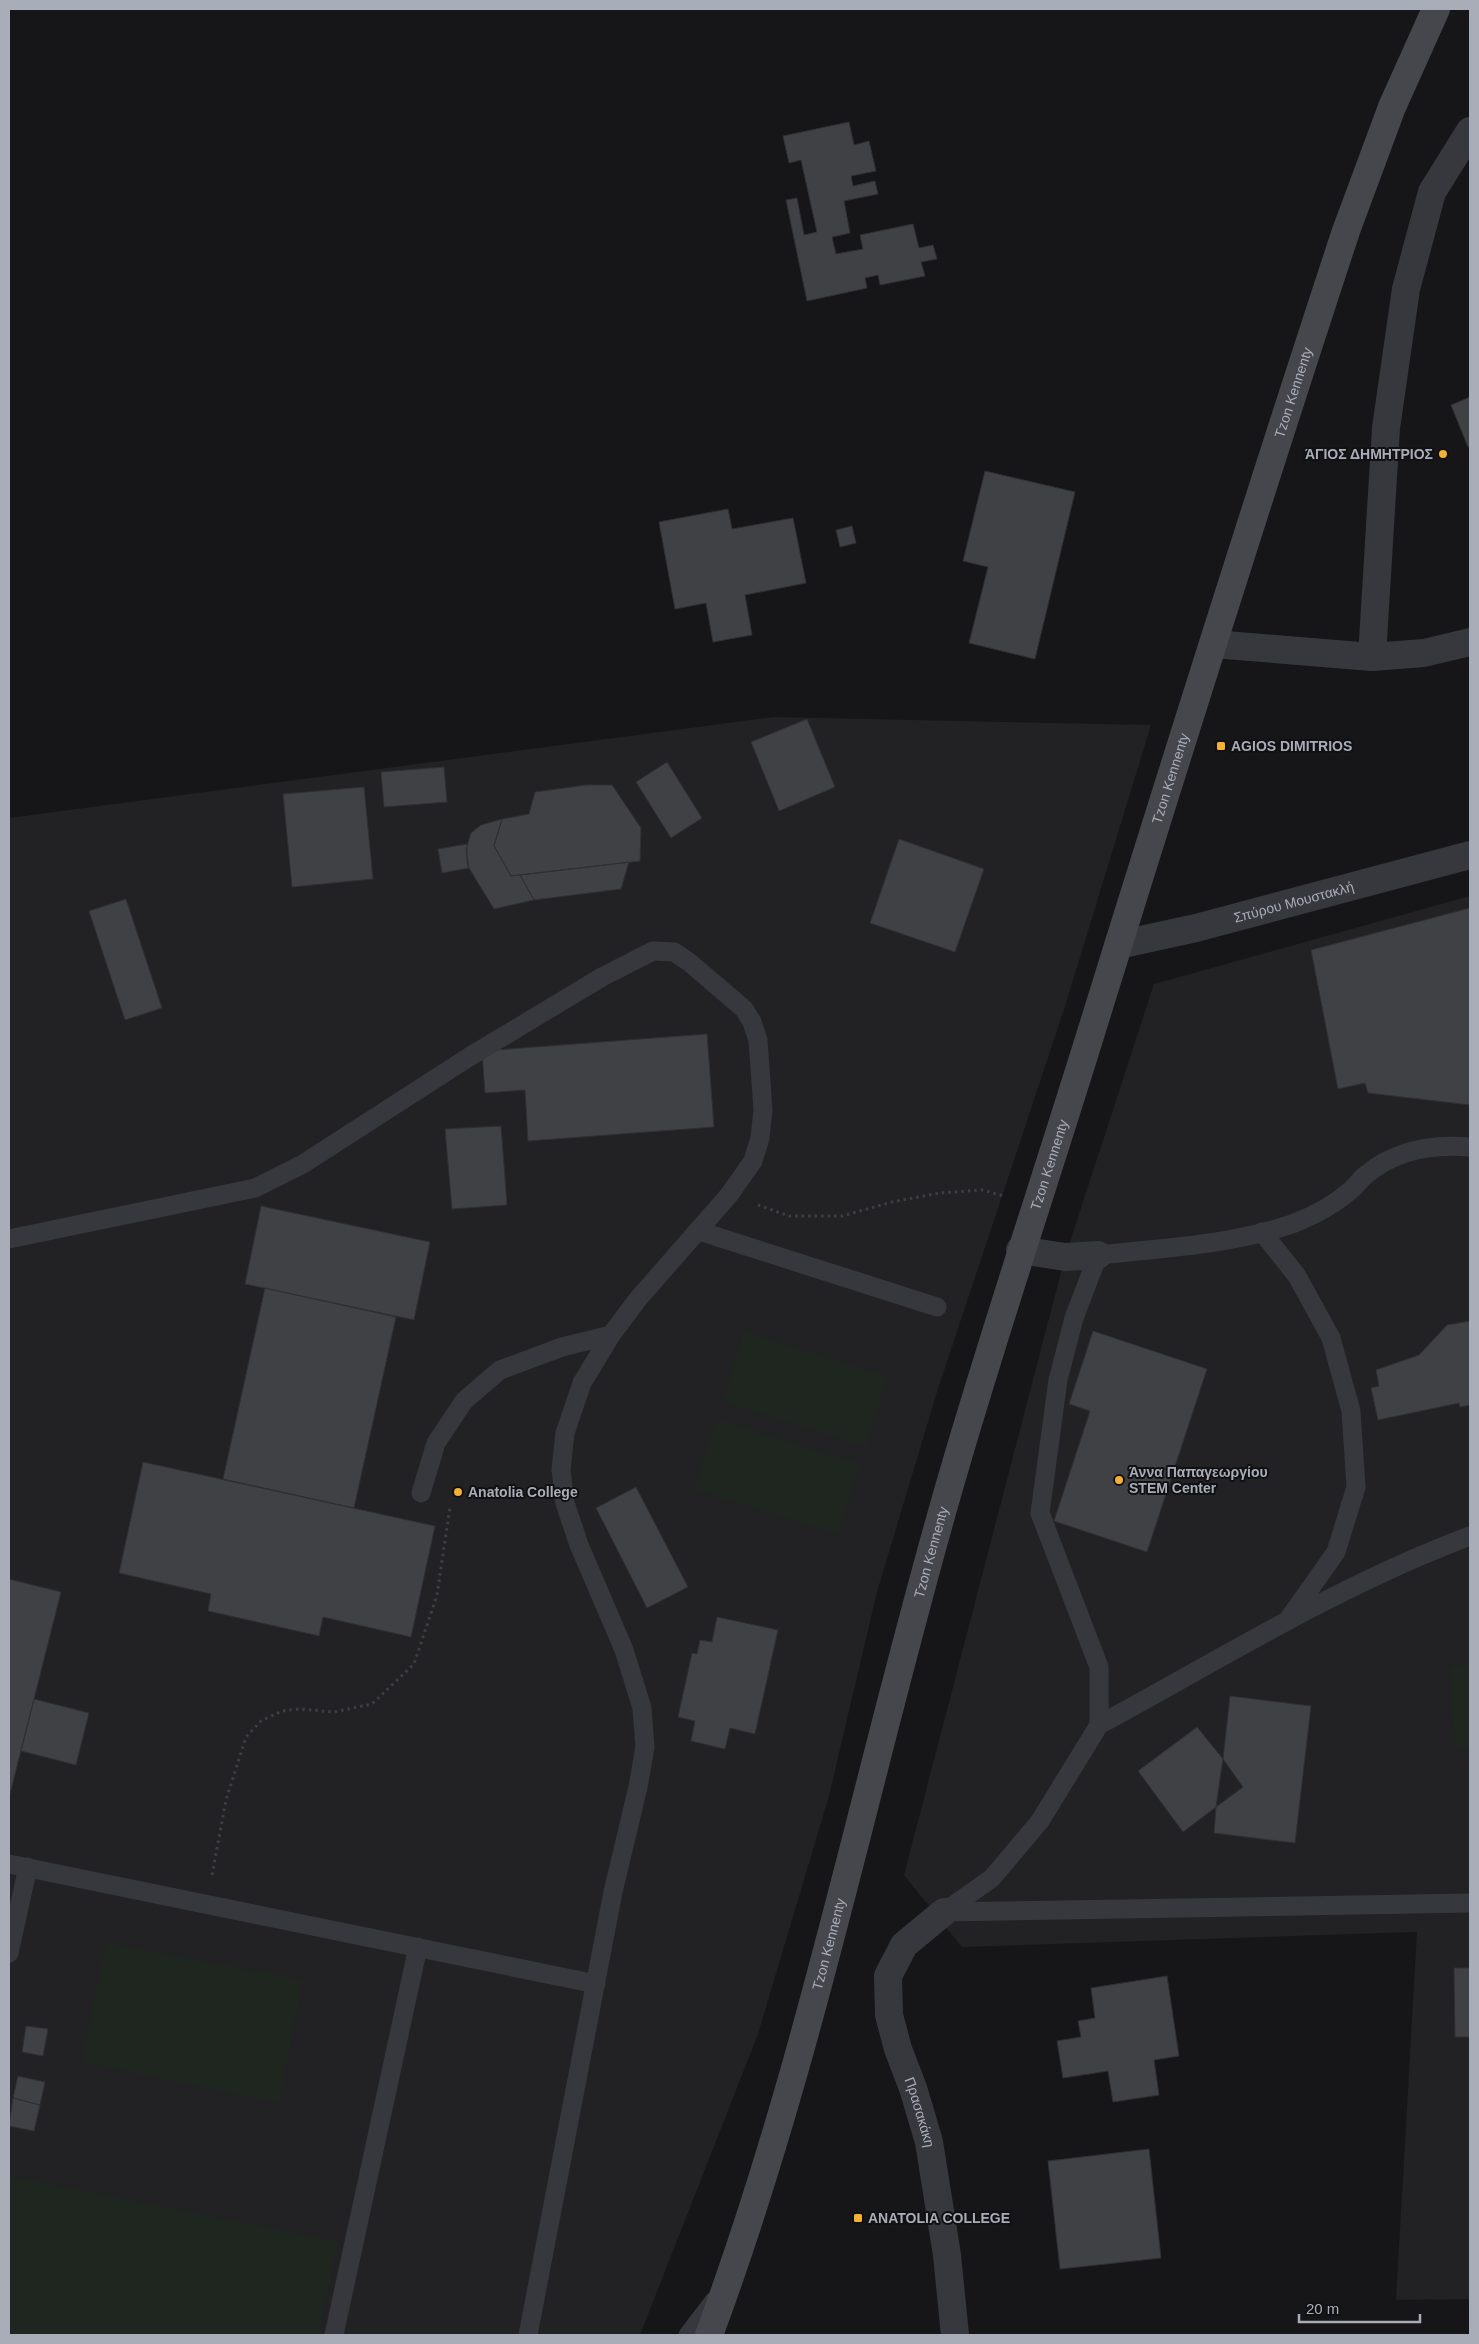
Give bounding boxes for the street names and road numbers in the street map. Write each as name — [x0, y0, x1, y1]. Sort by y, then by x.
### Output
street label: Tzon Kennenty — [1271, 345, 1315, 440]
street label: Tzon Kennenty — [1149, 731, 1192, 826]
street label: Σπύρου Μουστακλή — [1232, 878, 1356, 926]
street label: Tzon Kennenty — [1027, 1118, 1071, 1212]
street label: Tzon Kennenty — [911, 1505, 951, 1600]
street label: Tzon Kennenty — [809, 1897, 848, 1992]
street label: Πρασακάκη — [902, 2075, 938, 2148]

